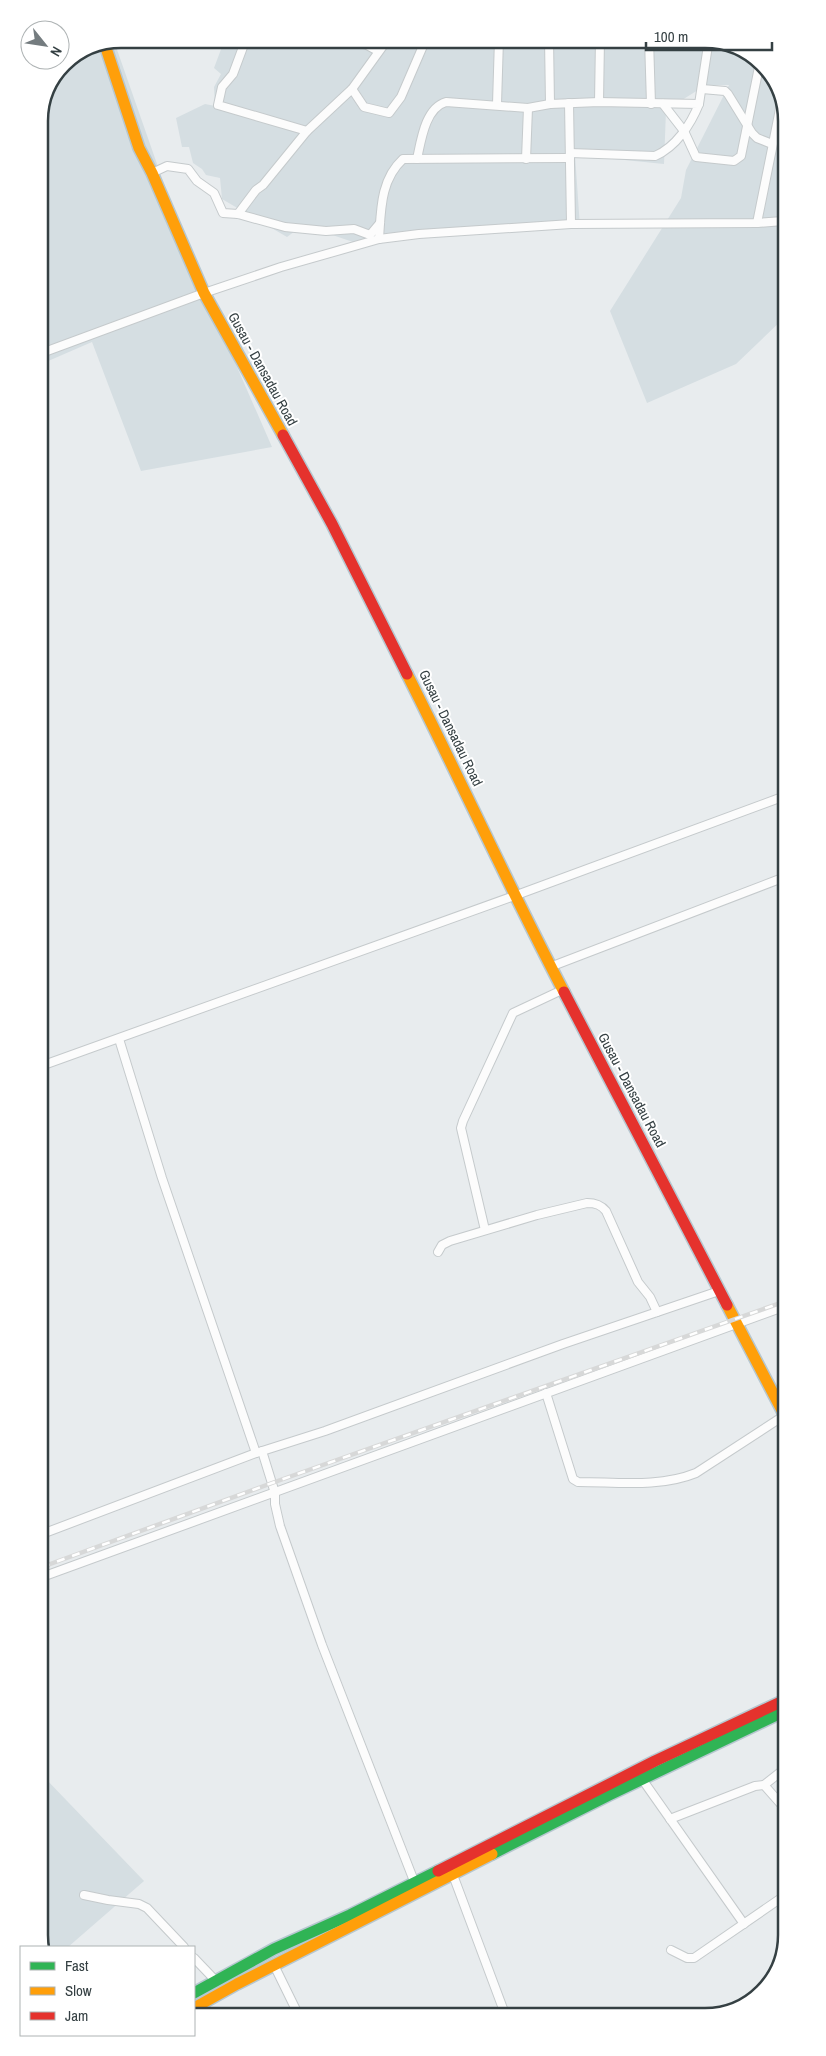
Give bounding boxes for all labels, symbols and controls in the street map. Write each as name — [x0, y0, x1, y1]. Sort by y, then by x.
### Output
north arrow — [20, 20, 70, 70]
scale bar — [646, 20, 772, 52]
text: 100 m — [654, 26, 688, 47]
text: N — [46, 43, 66, 60]
street label: Gusau - Dansadau Road — [224, 309, 302, 429]
street label: Gusau - Dansadau Road — [415, 667, 487, 789]
street label: Gusau - Dansadau Road — [594, 1030, 670, 1150]
legend — [20, 1946, 195, 2036]
text: Fast — [65, 1955, 89, 1976]
text: Slow — [65, 1980, 92, 2001]
text: Jam — [65, 2005, 88, 2026]

